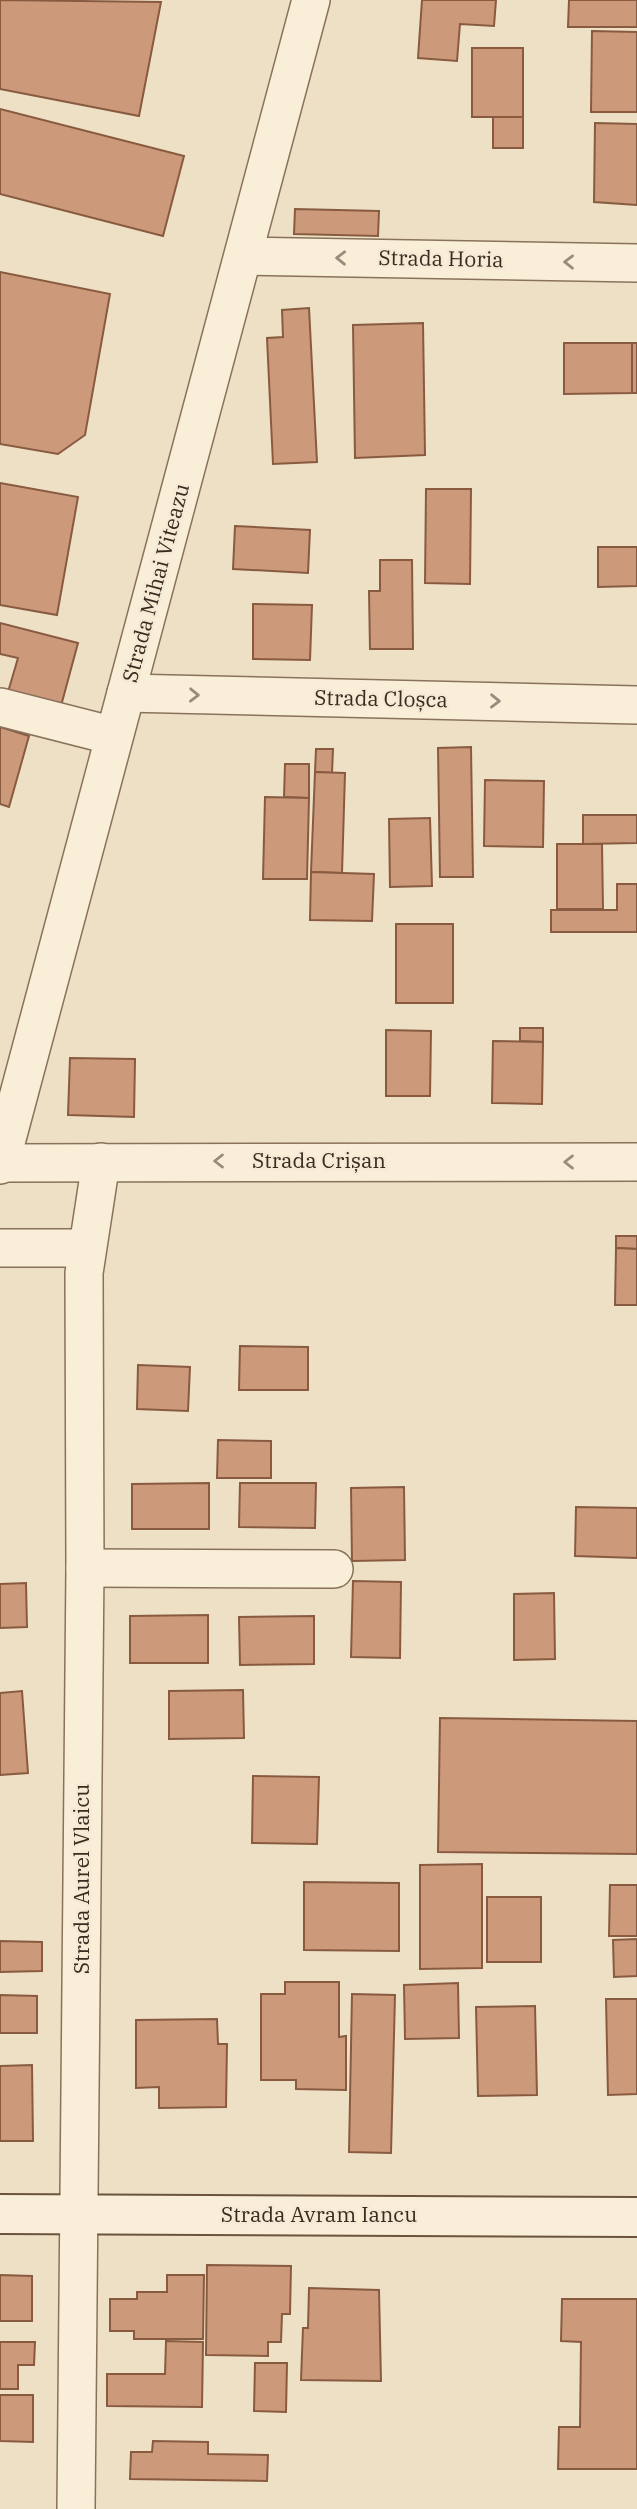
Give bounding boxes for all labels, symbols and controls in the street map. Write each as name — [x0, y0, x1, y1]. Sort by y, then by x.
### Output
street label: Strada Horia — [378, 243, 504, 273]
one-way arrow — [336, 250, 347, 265]
one-way arrow — [563, 254, 574, 270]
street label: Strada Mihai Viteazu — [115, 480, 195, 685]
street label: Strada Cloșca — [314, 683, 448, 713]
one-way arrow — [189, 687, 200, 702]
one-way arrow — [489, 694, 500, 709]
street label: Strada Crișan — [252, 1146, 386, 1174]
one-way arrow — [213, 1153, 224, 1169]
one-way arrow — [563, 1154, 574, 1170]
street label: Strada Aurel Vlaicu — [67, 1784, 95, 1974]
street label: Strada Avram Iancu — [221, 2200, 417, 2228]

